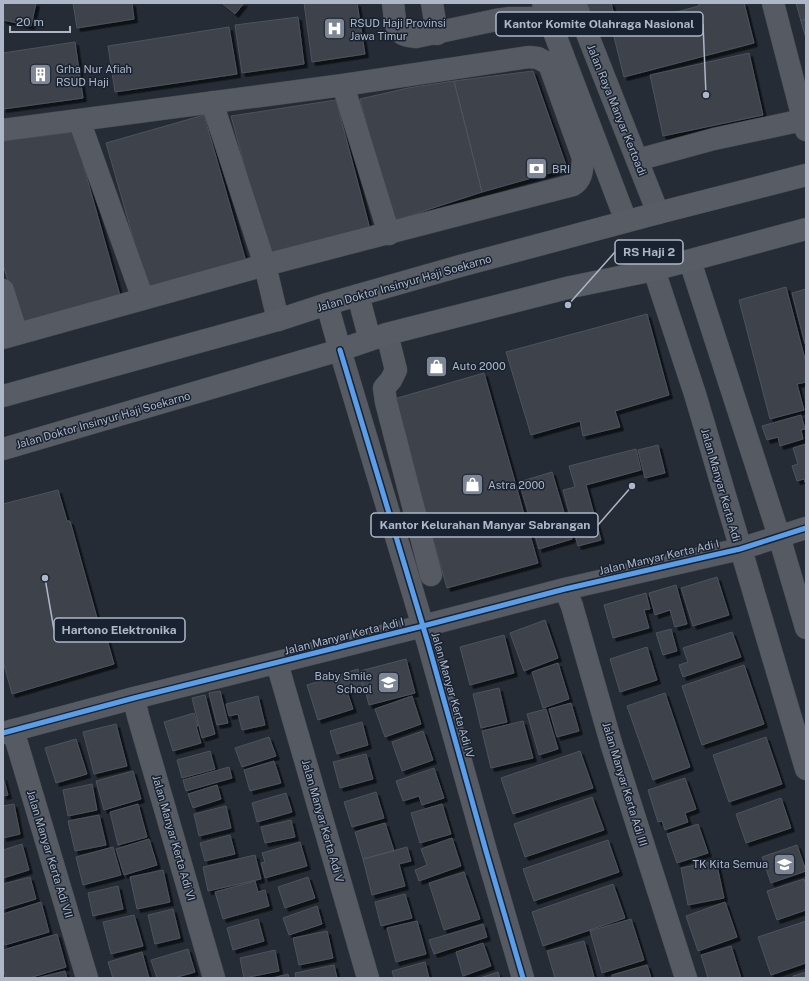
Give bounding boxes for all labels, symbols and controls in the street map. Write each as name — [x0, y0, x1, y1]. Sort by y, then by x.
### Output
scale bar — [10, 8, 70, 34]
callout: Kantor Komite Olahraga Nasional — [496, 12, 703, 36]
text: 20 m — [16, 15, 44, 29]
hospital icon: RSUD Haji Provinsi Jawa Timur — [321, 16, 347, 42]
place label: RSUD Haji Provinsi Jawa Timur — [350, 17, 446, 42]
text: Kantor Komite Olahraga Nasional — [504, 17, 694, 31]
street label: Jalan Raya Manyar Kertoadi — [585, 43, 649, 177]
building icon: Grha Nur Afiah RSUD Haji — [28, 62, 54, 88]
place label: Grha Nur Afiah RSUD Haji — [56, 63, 132, 88]
bank icon: BRI — [523, 156, 549, 182]
place label: BRI — [552, 163, 570, 175]
callout: RS Haji 2 — [615, 240, 683, 264]
text: RS Haji 2 — [623, 245, 675, 259]
street label: Jalan Doktor Insinyur Haji Soekarno — [315, 252, 493, 314]
shop icon: Auto 2000 — [423, 353, 449, 379]
place label: Auto 2000 — [452, 360, 506, 372]
street label: Jalan Doktor Insinyur Haji Soekarno — [14, 389, 192, 451]
street label: Jalan Manyar Kerta Adi — [699, 427, 743, 543]
shop icon: Astra 2000 — [459, 472, 485, 498]
place label: Astra 2000 — [488, 479, 545, 491]
callout: Kantor Kelurahan Manyar Sabrangan — [371, 513, 598, 537]
text: Kantor Kelurahan Manyar Sabrangan — [380, 518, 590, 532]
street label: Jalan Manyar Kerta Adi I — [598, 537, 720, 577]
street label: Jalan Manyar Kerta Adi I — [283, 615, 405, 657]
callout: Hartono Elektronika — [54, 618, 185, 642]
text: Hartono Elektronika — [61, 623, 177, 637]
street label: Jalan Manyar Kerta Adi IV — [429, 631, 477, 760]
school or university icon: Baby Smile School — [375, 669, 401, 695]
place label: Baby Smile School — [315, 670, 372, 695]
street label: Jalan Manyar Kerta Adi III — [600, 721, 650, 847]
street label: Jalan Manyar Kerta Adi V — [300, 758, 346, 884]
street label: Jalan Manyar Kerta Adi VI — [150, 774, 198, 902]
street label: Jalan Manyar Kerta Adi VII — [25, 789, 75, 919]
school or university icon: TK Kita Semua — [771, 851, 797, 877]
place label: TK Kita Semua — [692, 858, 768, 870]

